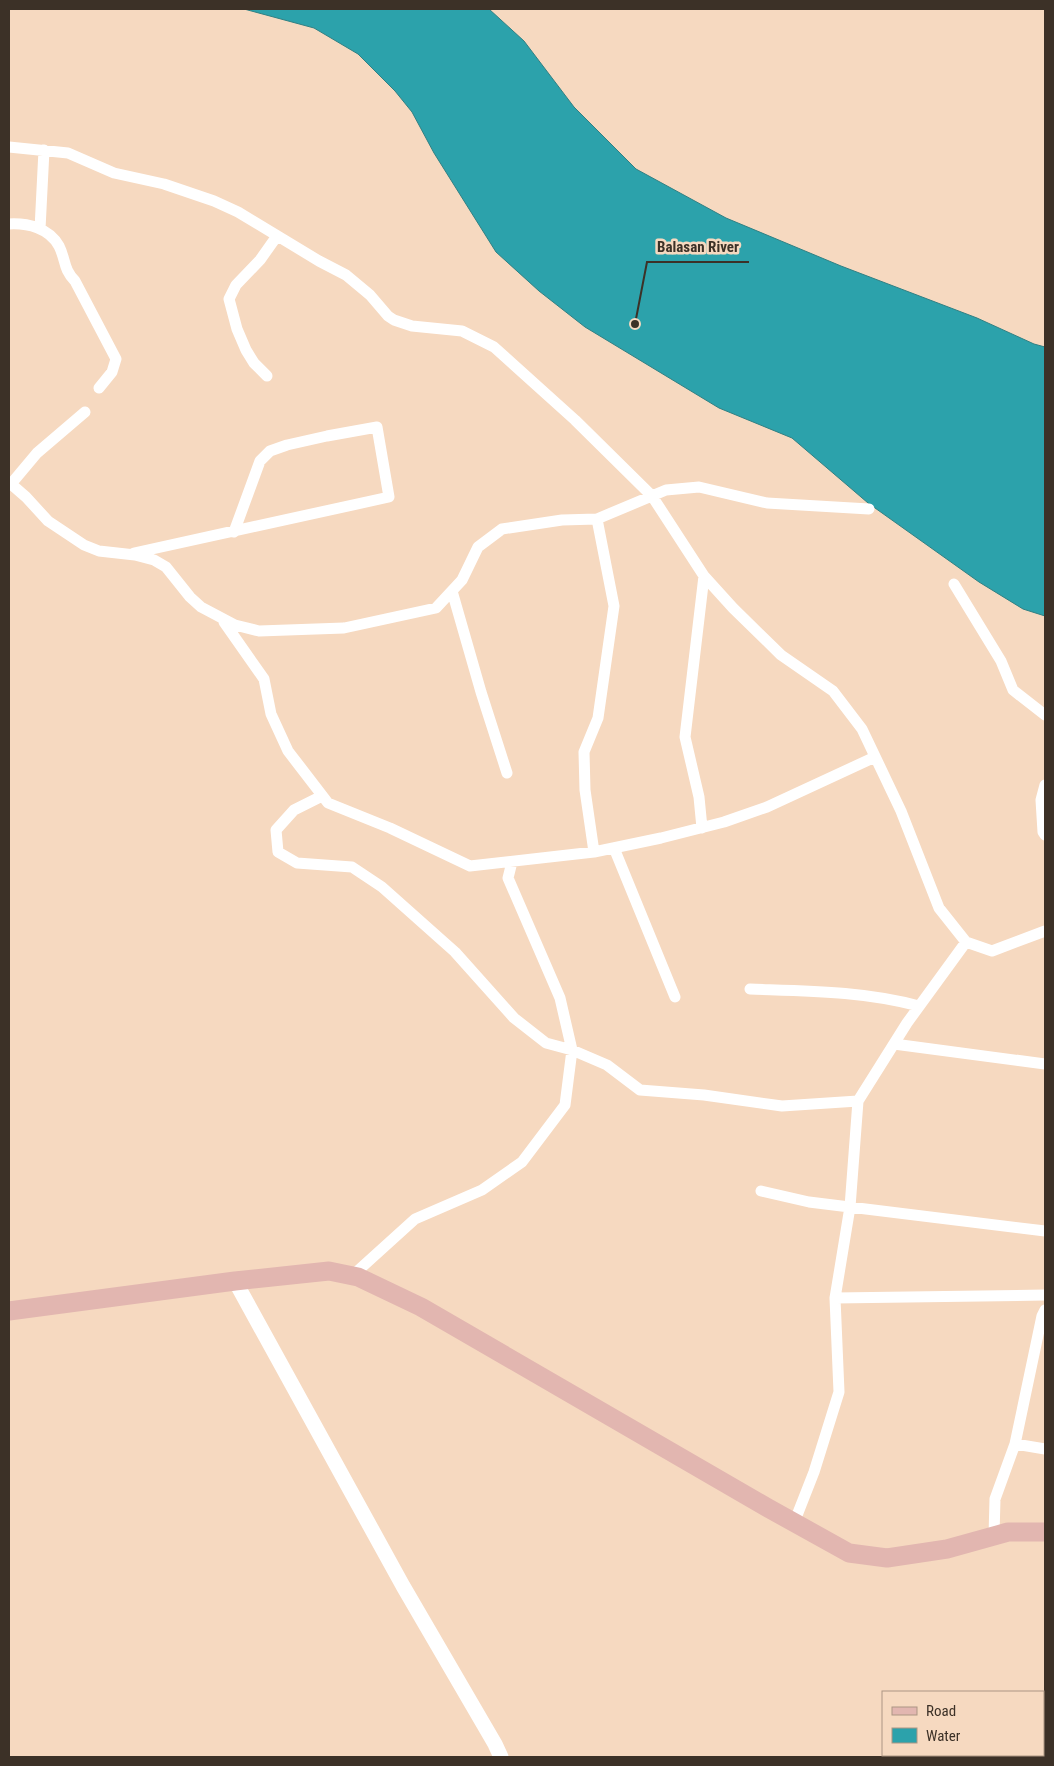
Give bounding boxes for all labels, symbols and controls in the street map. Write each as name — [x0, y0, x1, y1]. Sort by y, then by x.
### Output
callout: Balasan River — [647, 232, 749, 262]
text: Balasan River — [657, 238, 739, 256]
legend — [882, 1691, 1044, 1756]
text: Road — [926, 1702, 956, 1720]
text: Water — [926, 1727, 961, 1745]

